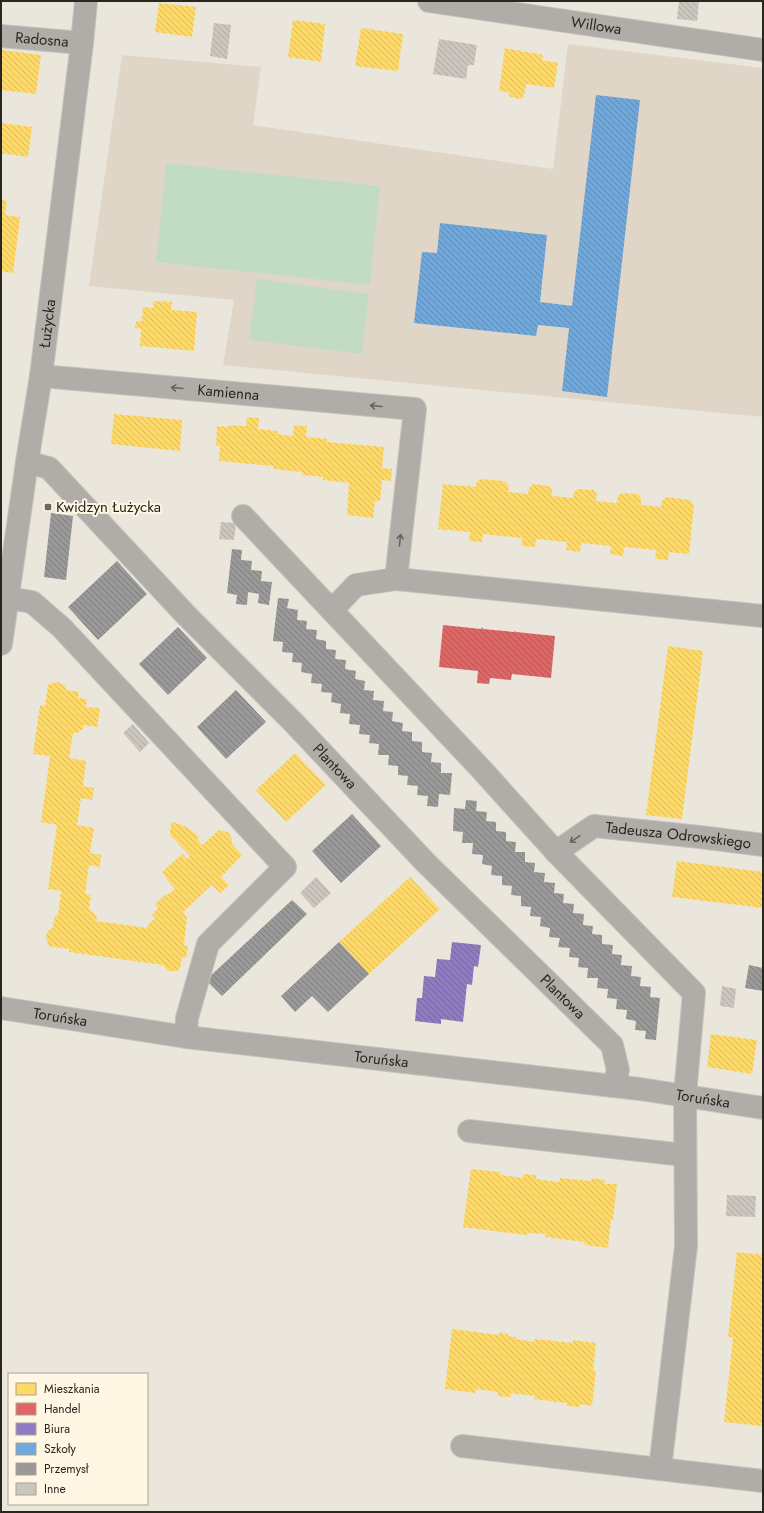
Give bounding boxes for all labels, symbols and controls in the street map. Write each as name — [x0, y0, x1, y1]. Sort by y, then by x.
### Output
street label: Willowa — [569, 11, 623, 40]
street label: Radosna — [14, 26, 69, 53]
street label: Łużycka — [33, 298, 61, 350]
street label: Kamienna — [196, 379, 260, 406]
one-way arrow — [171, 385, 184, 392]
one-way arrow — [370, 402, 383, 409]
place label: Kwidzyn Łużycka — [56, 496, 161, 518]
marker: Kwidzyn Łużycka — [43, 502, 53, 512]
one-way arrow — [397, 534, 404, 547]
street label: Plantowa — [308, 738, 362, 794]
street label: Tadeusza Odrowskiego — [605, 816, 752, 854]
one-way arrow — [570, 835, 581, 843]
street label: Plantowa — [535, 969, 590, 1024]
street label: Toruńska — [32, 1002, 89, 1032]
street label: Toruńska — [353, 1045, 410, 1073]
street label: Toruńska — [674, 1084, 732, 1114]
legend — [8, 1373, 148, 1505]
text: Mieszkania — [44, 1380, 100, 1398]
text: Handel — [44, 1400, 80, 1418]
text: Biura — [44, 1420, 70, 1438]
text: Szkoły — [44, 1440, 77, 1458]
text: Przemysł — [44, 1460, 90, 1478]
text: Inne — [44, 1480, 66, 1498]

